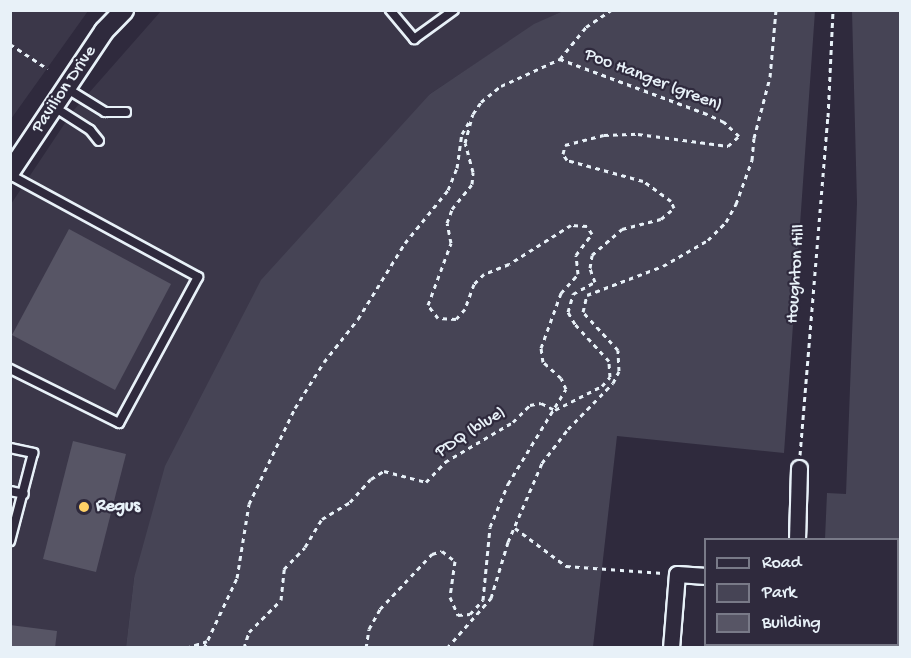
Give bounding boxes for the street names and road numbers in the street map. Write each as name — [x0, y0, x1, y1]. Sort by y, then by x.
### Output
street label: Pavilion Drive — [28, 42, 102, 138]
street label: Poo Hanger (green) — [581, 45, 725, 117]
street label: Houghton Hill — [783, 224, 811, 324]
street label: PDQ (blue) — [432, 402, 510, 464]

